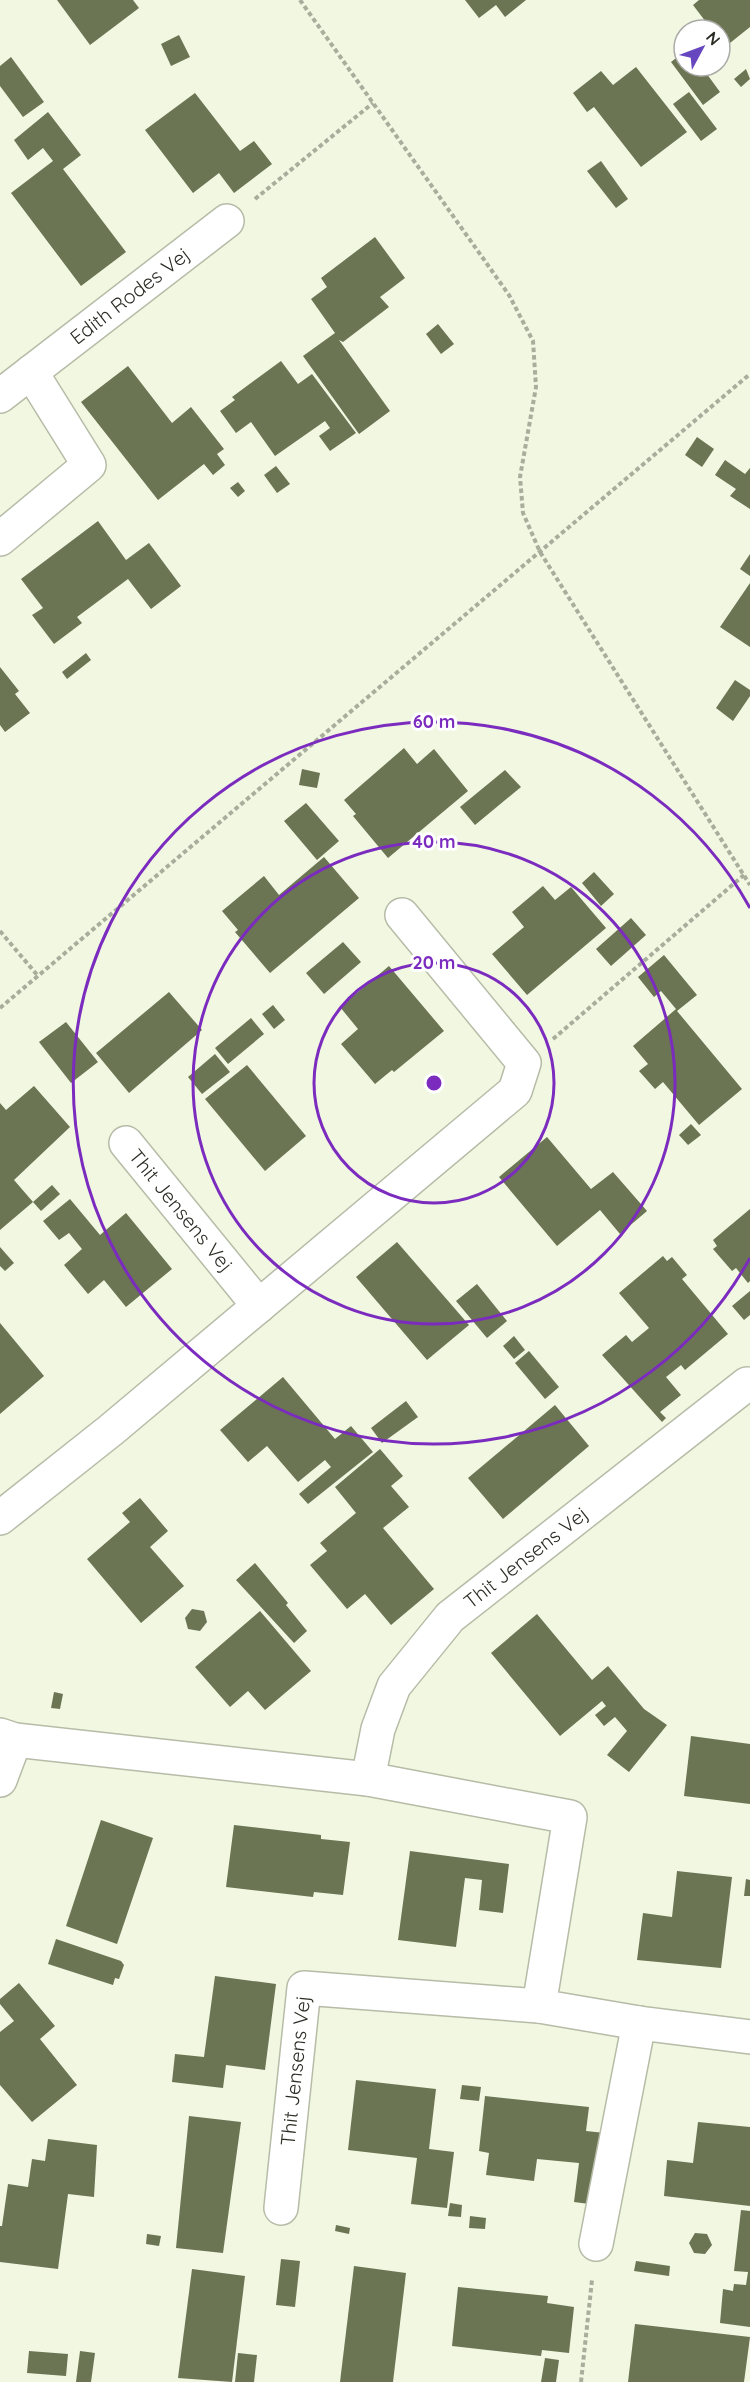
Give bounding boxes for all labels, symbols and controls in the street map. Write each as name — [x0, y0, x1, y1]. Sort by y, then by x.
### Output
north arrow — [672, 18, 732, 78]
text: N — [702, 27, 725, 49]
street label: Edith Rodes Vej — [65, 241, 194, 350]
text: 60 m — [413, 710, 455, 733]
text: 40 m — [412, 830, 456, 853]
text: 20 m — [413, 951, 455, 974]
centre of rings — [424, 1073, 444, 1093]
street label: Thit Jensens Vej — [124, 1144, 239, 1276]
street label: Thit Jensens Vej — [458, 1501, 593, 1614]
street label: Thit Jensens Vej — [275, 1994, 315, 2147]

